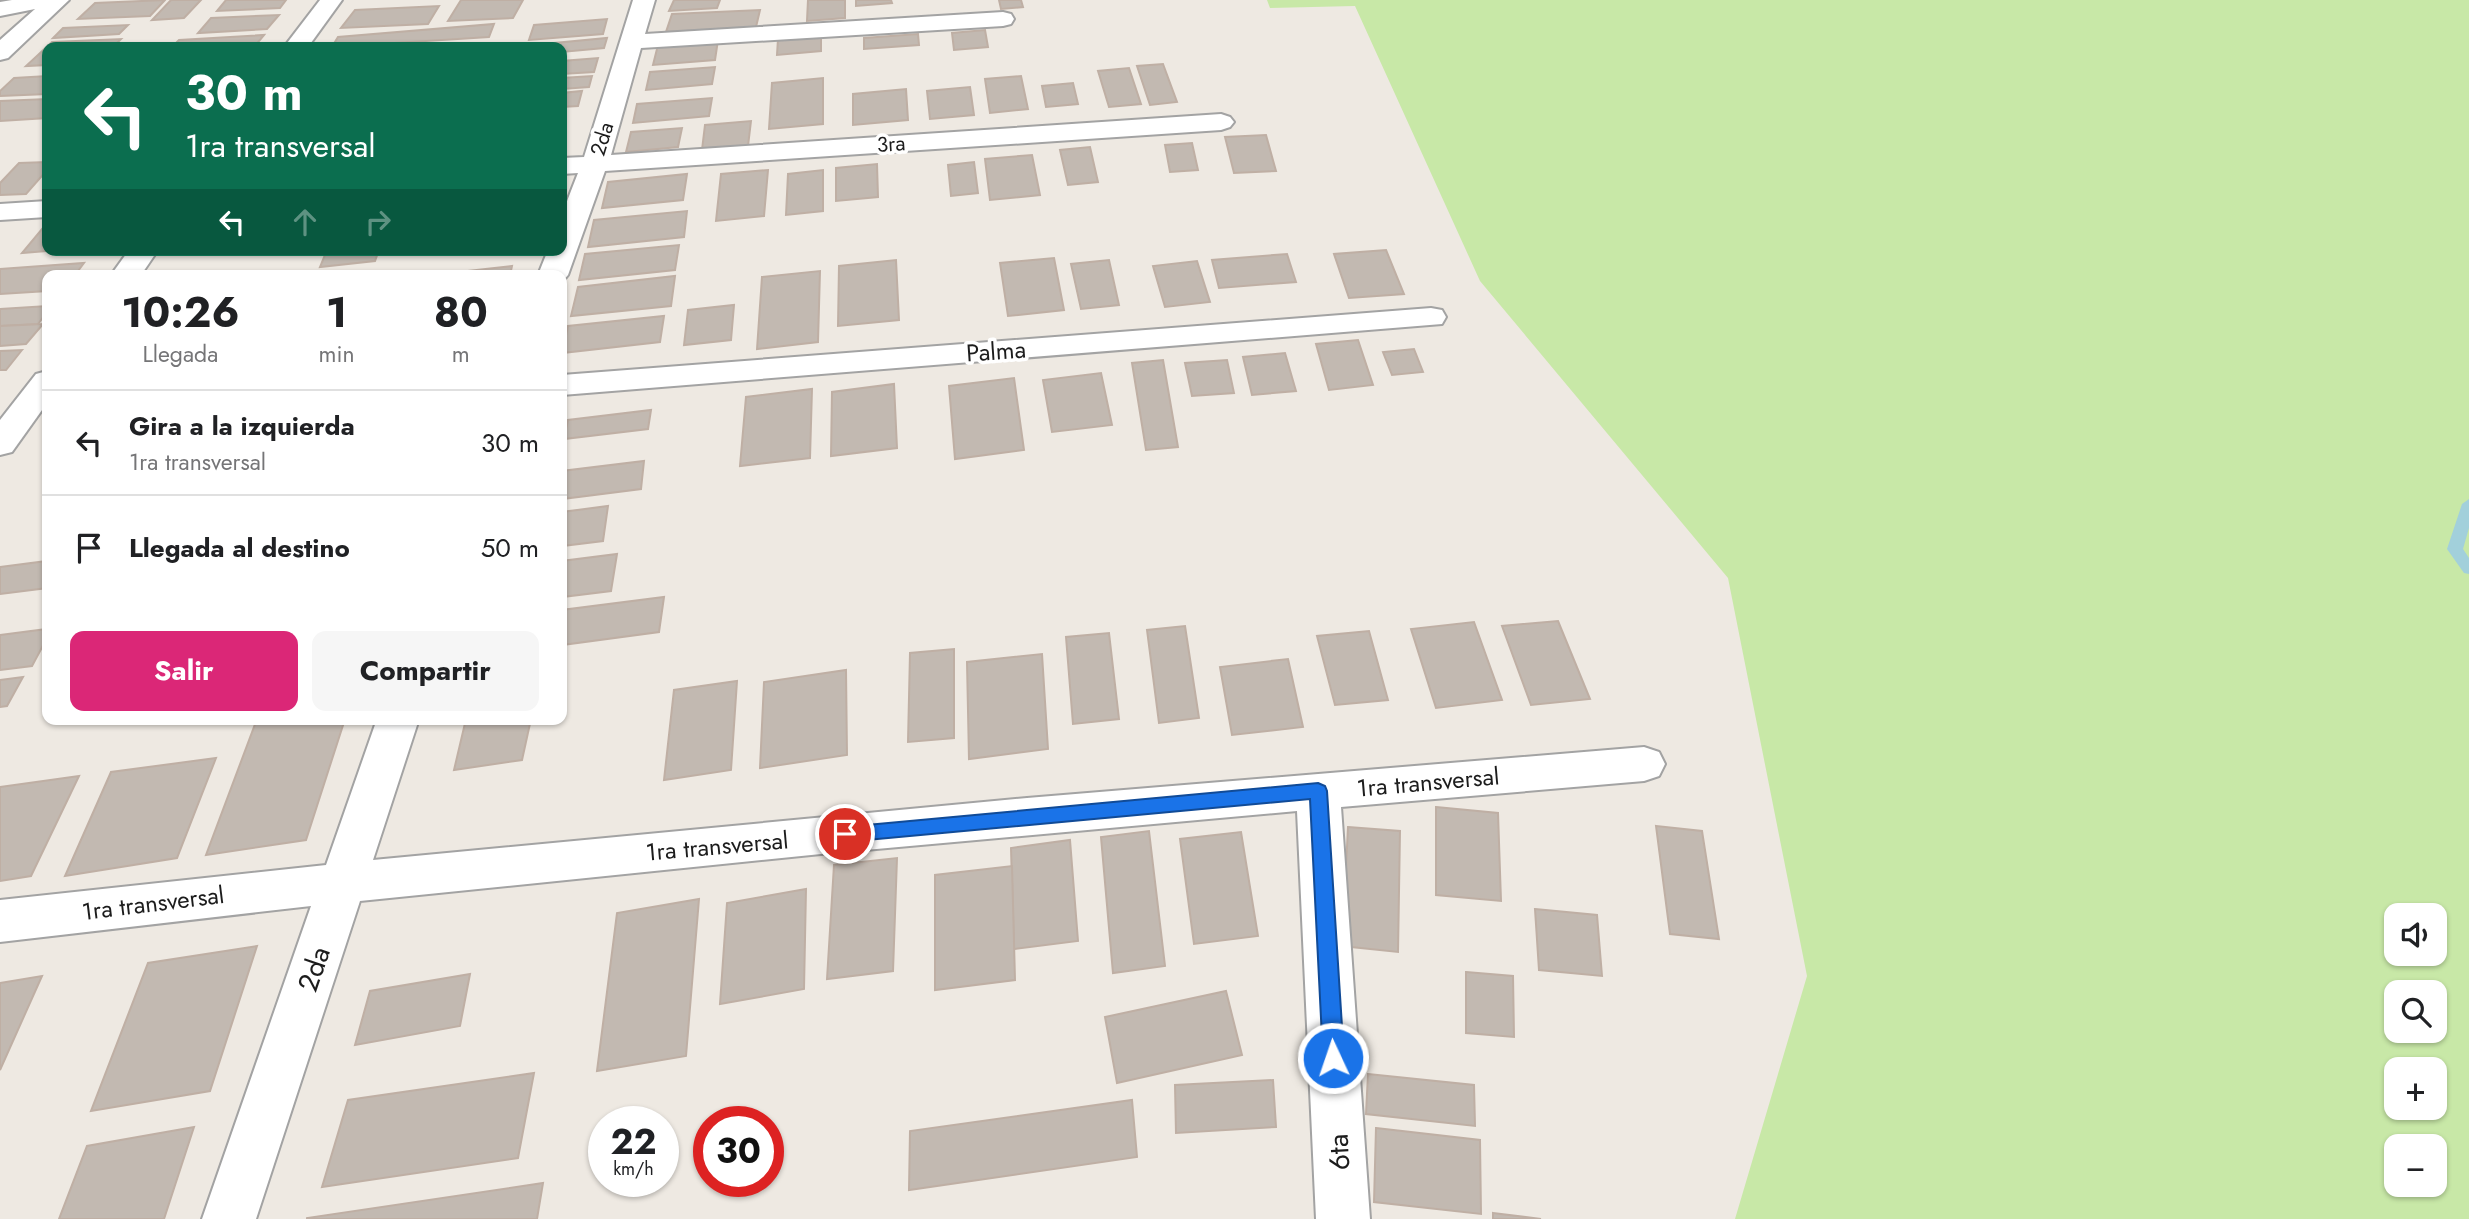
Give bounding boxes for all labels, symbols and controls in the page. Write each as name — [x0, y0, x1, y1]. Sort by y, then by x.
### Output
text: 30 m — [185, 58, 303, 128]
icon: left — [70, 70, 161, 161]
street label: 2da — [583, 118, 621, 160]
text: 1ra transversal — [185, 123, 376, 169]
street label: 3ra — [876, 128, 906, 160]
icon: left — [213, 203, 251, 241]
icon: ahead — [286, 203, 324, 241]
icon: right — [359, 203, 397, 241]
text: 10:26 — [121, 282, 239, 343]
text: 1 — [326, 282, 347, 343]
text: 80 — [434, 282, 488, 343]
street label: Palma — [965, 331, 1027, 371]
text: Llegada — [142, 337, 218, 371]
text: min — [319, 337, 355, 371]
text: m — [452, 337, 470, 371]
text: Gira a la izquierda — [129, 407, 355, 445]
icon: left — [70, 424, 108, 462]
text: 30 m — [481, 424, 539, 462]
text: 1ra transversal — [129, 445, 266, 479]
icon: arrive — [70, 529, 108, 567]
text: Llegada al destino — [129, 529, 350, 567]
text: 50 m — [481, 529, 539, 567]
button: Salir — [70, 631, 298, 711]
button: Compartir — [312, 631, 539, 711]
street label: 1ra transversal — [1355, 758, 1501, 806]
pin — [815, 804, 875, 864]
icon: arrive — [826, 815, 864, 853]
street label: 1ra transversal — [644, 822, 790, 870]
street label: 1ra transversal — [80, 877, 226, 929]
map controls — [2384, 903, 2447, 1197]
button: sound — [2384, 903, 2447, 966]
street label: 2da — [287, 941, 341, 997]
button: search — [2384, 980, 2447, 1043]
position arrow — [1296, 1021, 1370, 1095]
button: + — [2384, 1057, 2447, 1120]
speed limit sign: 30 — [693, 1106, 784, 1197]
text: 22 — [611, 1117, 656, 1167]
street label: 6ta — [1318, 1133, 1360, 1171]
button: − — [2384, 1134, 2447, 1197]
text: km/h — [613, 1156, 654, 1182]

